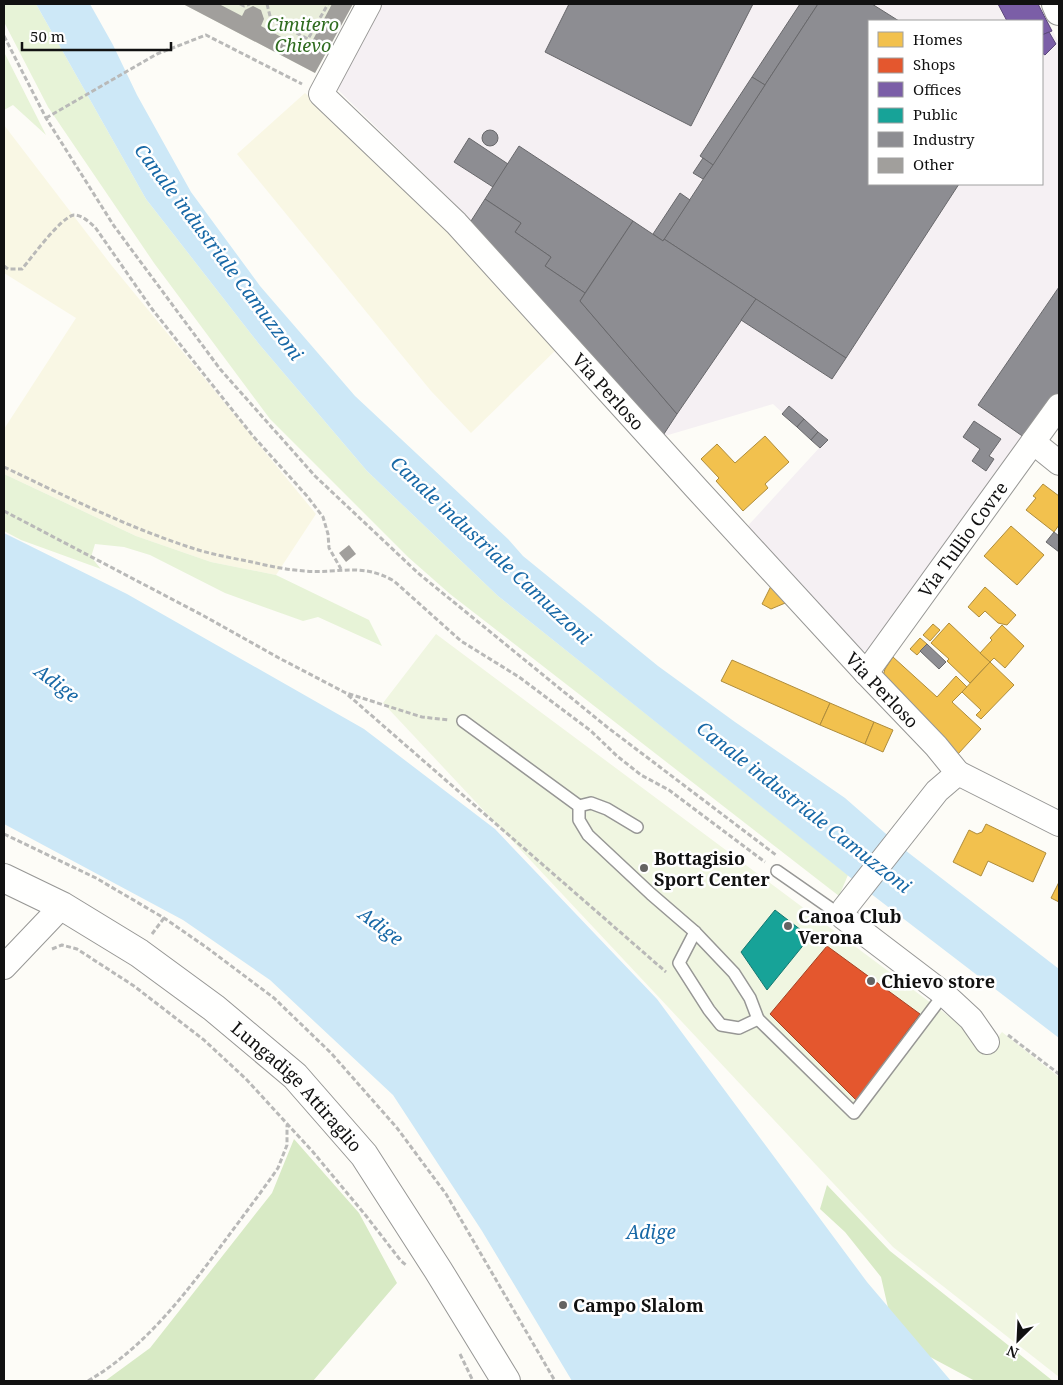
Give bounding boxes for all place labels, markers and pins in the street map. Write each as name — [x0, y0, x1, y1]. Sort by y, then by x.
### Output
place label: Bottagisio Sport Center — [654, 846, 770, 891]
marker: Bottagisio Sport Center — [638, 862, 650, 874]
place label: Canoa Club Verona — [798, 904, 901, 949]
marker: Canoa Club Verona — [782, 920, 794, 932]
place label: Chievo store — [881, 969, 995, 993]
marker: Chievo store — [865, 975, 877, 987]
place label: Campo Slalom — [573, 1293, 704, 1317]
marker: Campo Slalom — [557, 1299, 569, 1311]

